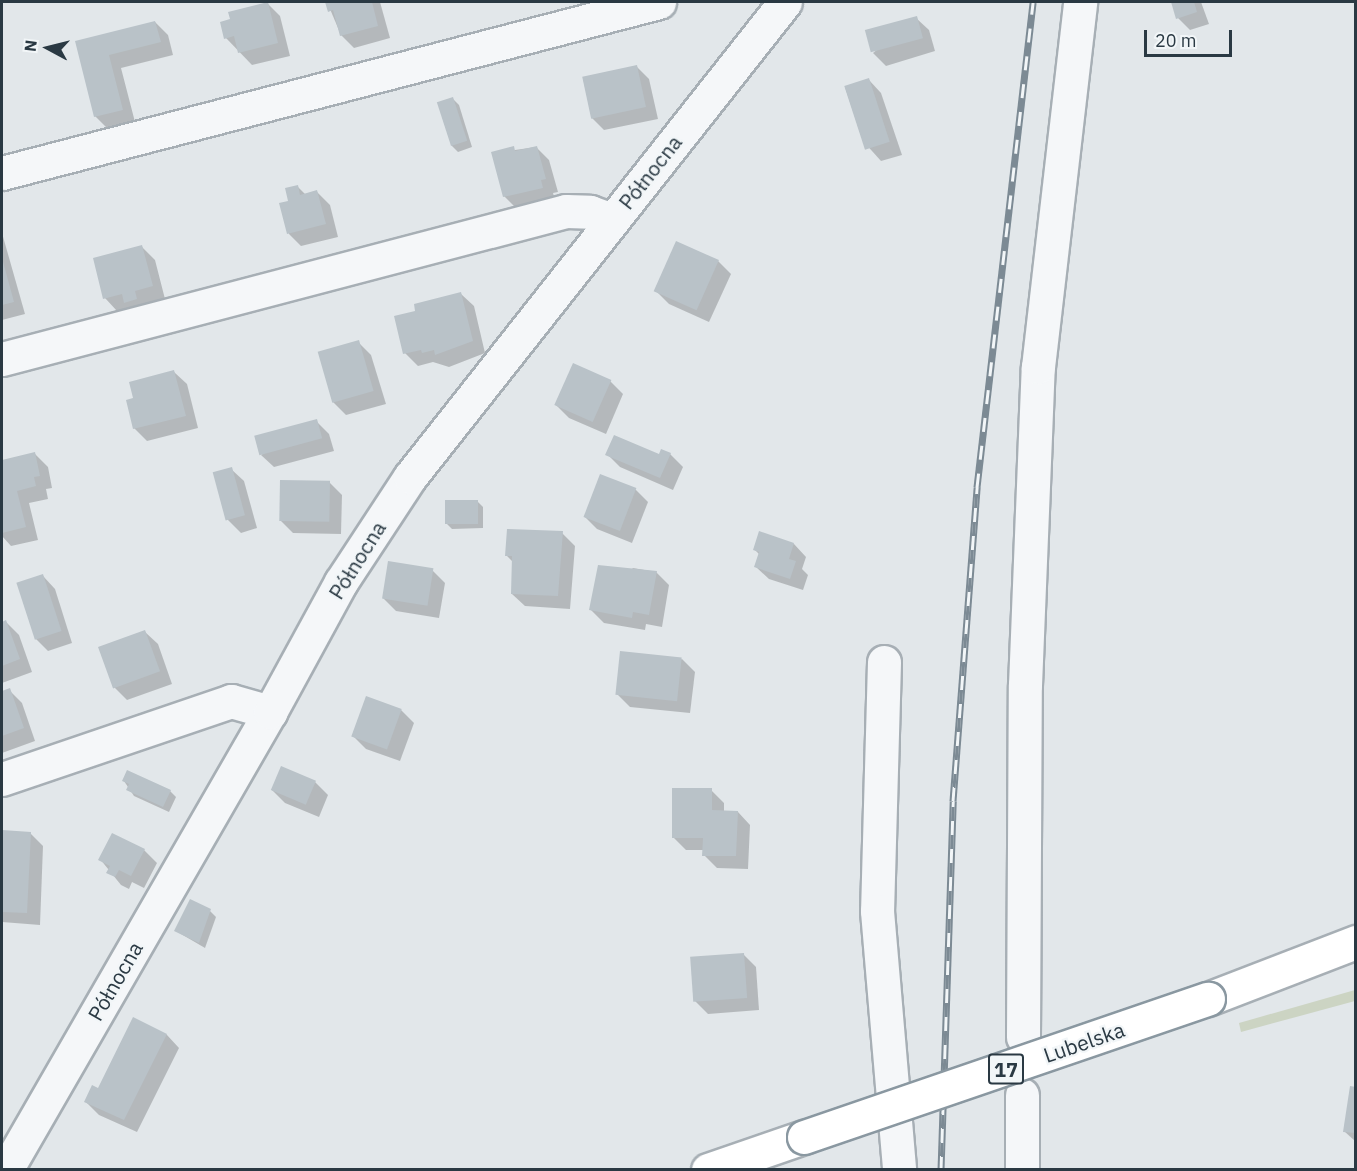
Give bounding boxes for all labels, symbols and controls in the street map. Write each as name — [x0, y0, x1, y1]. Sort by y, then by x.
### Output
north arrow — [18, 18, 78, 78]
scale bar — [1147, 18, 1236, 56]
text: 20 m — [1155, 29, 1197, 52]
text: N — [20, 39, 41, 53]
street label: Północna — [613, 130, 687, 214]
street label: Północna — [323, 516, 391, 604]
street label: Północna — [82, 937, 148, 1025]
street label: Lubelska — [1040, 1016, 1128, 1068]
road number: 17 — [988, 1052, 1024, 1086]

